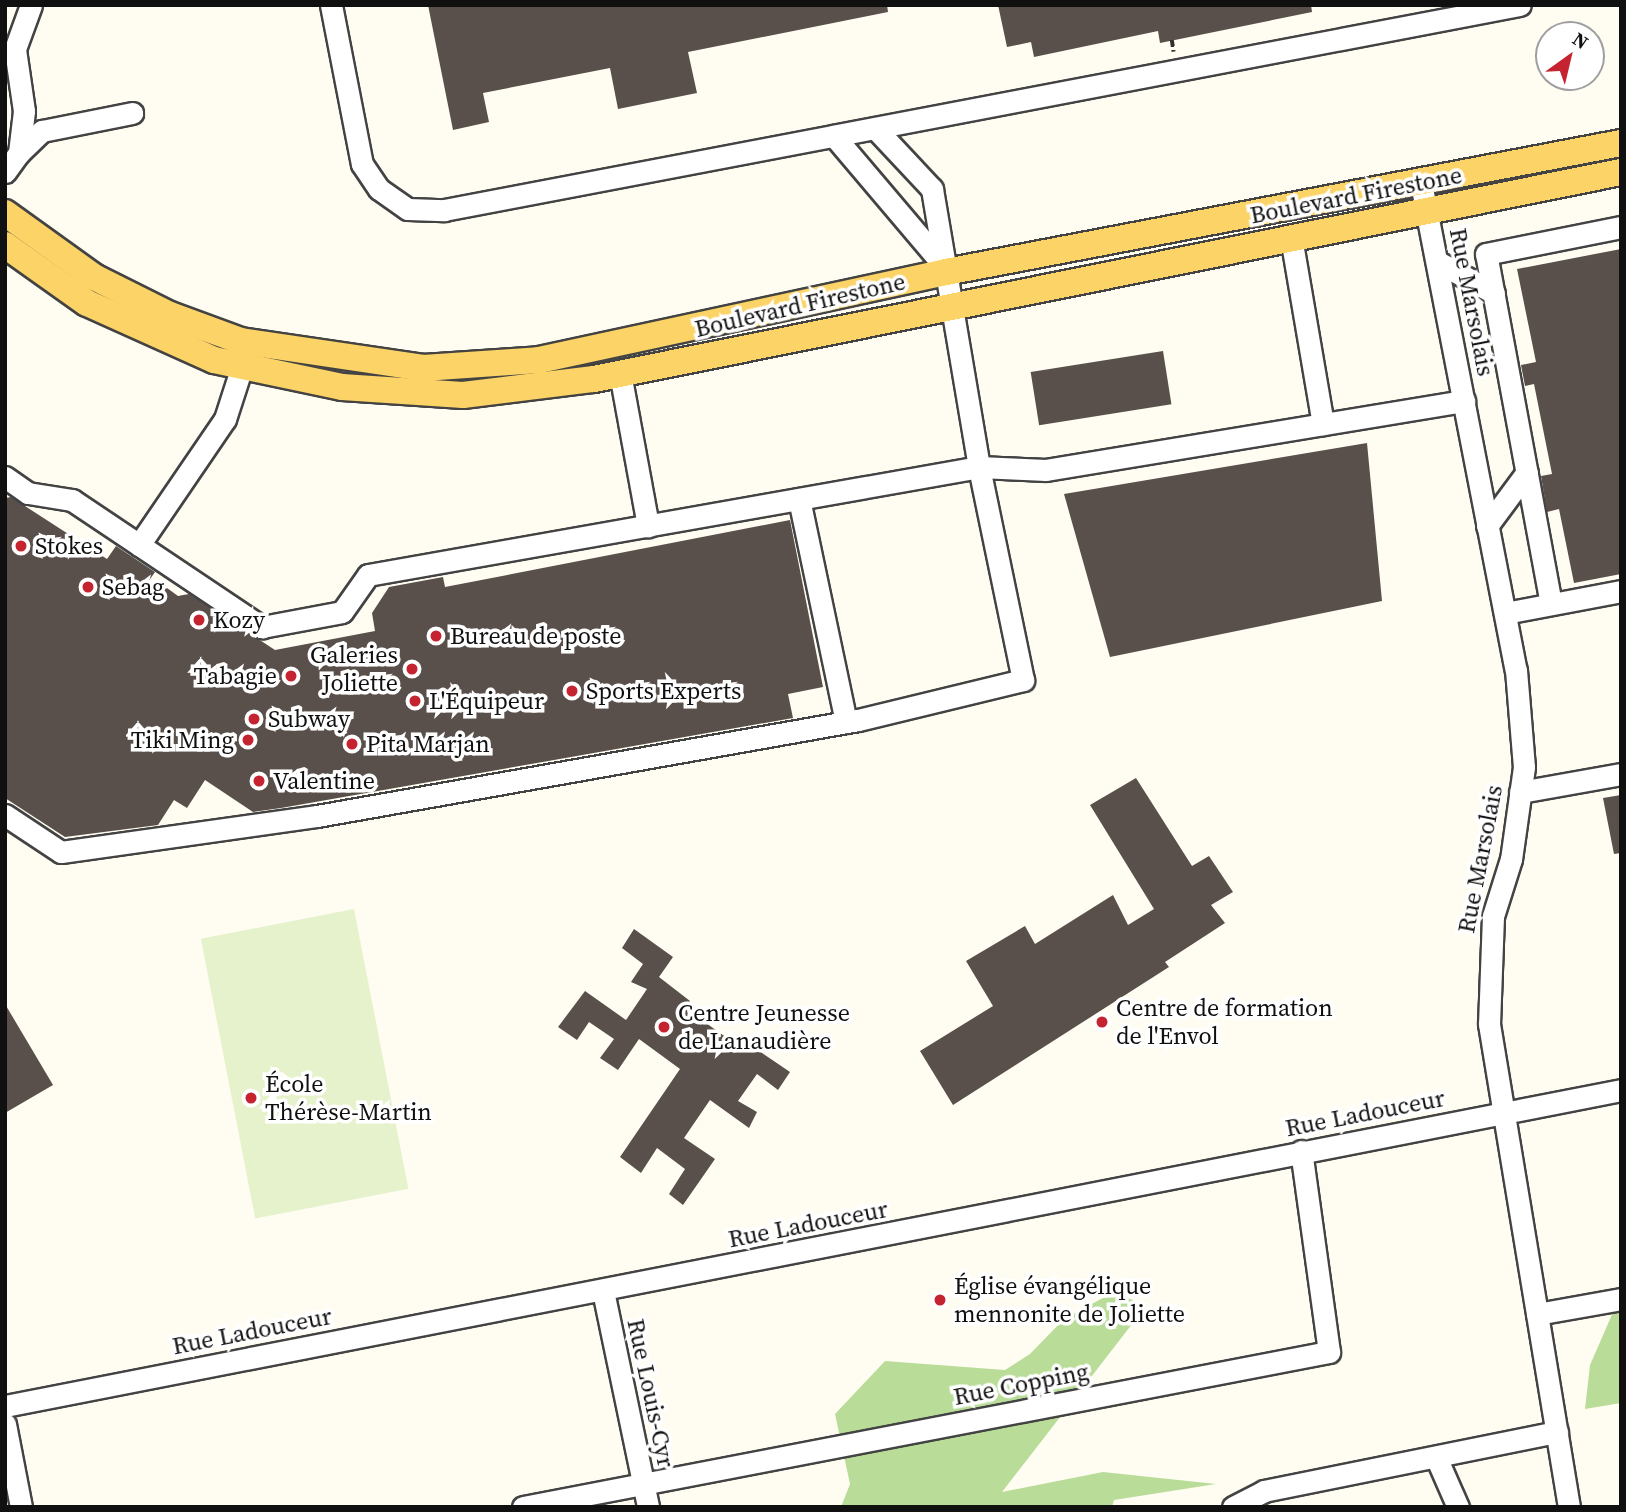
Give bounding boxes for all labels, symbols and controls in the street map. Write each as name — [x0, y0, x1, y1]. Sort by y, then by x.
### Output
north arrow — [1535, 21, 1605, 91]
text: N — [1568, 26, 1594, 55]
street label: Boulevard Firestone — [1248, 160, 1464, 230]
street label: Rue Marsolais — [1444, 226, 1500, 378]
street label: Boulevard Firestone — [692, 267, 908, 343]
place label: Stokes — [35, 532, 103, 560]
marker: Stokes — [13, 538, 29, 554]
place label: Sebag — [102, 573, 165, 601]
marker: Sebag — [80, 579, 96, 595]
place label: Kozy — [213, 606, 265, 634]
marker: Kozy — [191, 612, 207, 628]
place label: Bureau de poste — [450, 622, 621, 650]
marker: Bureau de poste — [428, 628, 444, 644]
place label: Galeries Joliette — [310, 641, 398, 697]
marker: Galeries Joliette — [404, 661, 420, 677]
place label: Tabagie — [194, 662, 277, 690]
marker: Tabagie — [283, 668, 299, 684]
place label: Sports Experts — [586, 677, 741, 705]
marker: Sports Experts — [564, 683, 580, 699]
place label: L'Équipeur — [429, 687, 544, 715]
marker: L'Équipeur — [407, 693, 423, 709]
place label: Subway — [268, 705, 350, 733]
marker: Subway — [246, 711, 262, 727]
place label: Tiki Ming — [131, 726, 234, 754]
place label: Pita Marjan — [366, 730, 490, 758]
marker: Tiki Ming — [240, 732, 256, 748]
marker: Pita Marjan — [344, 736, 360, 752]
place label: Valentine — [273, 767, 375, 795]
marker: Valentine — [251, 773, 267, 789]
street label: Rue Marsolais — [1452, 783, 1508, 935]
place label: Centre de formation de l'Envol — [1116, 994, 1333, 1050]
place label: Centre Jeunesse de Lanaudière — [678, 999, 850, 1055]
marker: Centre de formation de l'Envol — [1094, 1014, 1110, 1030]
marker: Centre Jeunesse de Lanaudière — [656, 1019, 672, 1035]
place label: École Thérèse-Martin — [265, 1070, 432, 1126]
street label: Rue Ladouceur — [1283, 1083, 1447, 1143]
marker: École Thérèse-Martin — [243, 1090, 259, 1106]
street label: Rue Ladouceur — [726, 1194, 890, 1254]
place label: Église évangélique mennonite de Joliette — [954, 1272, 1185, 1328]
marker: Église évangélique mennonite de Joliette — [932, 1292, 948, 1308]
street label: Rue Ladouceur — [170, 1301, 334, 1361]
street label: Rue Louis-Cyr — [621, 1316, 681, 1470]
street label: Rue Copping — [951, 1357, 1091, 1411]

